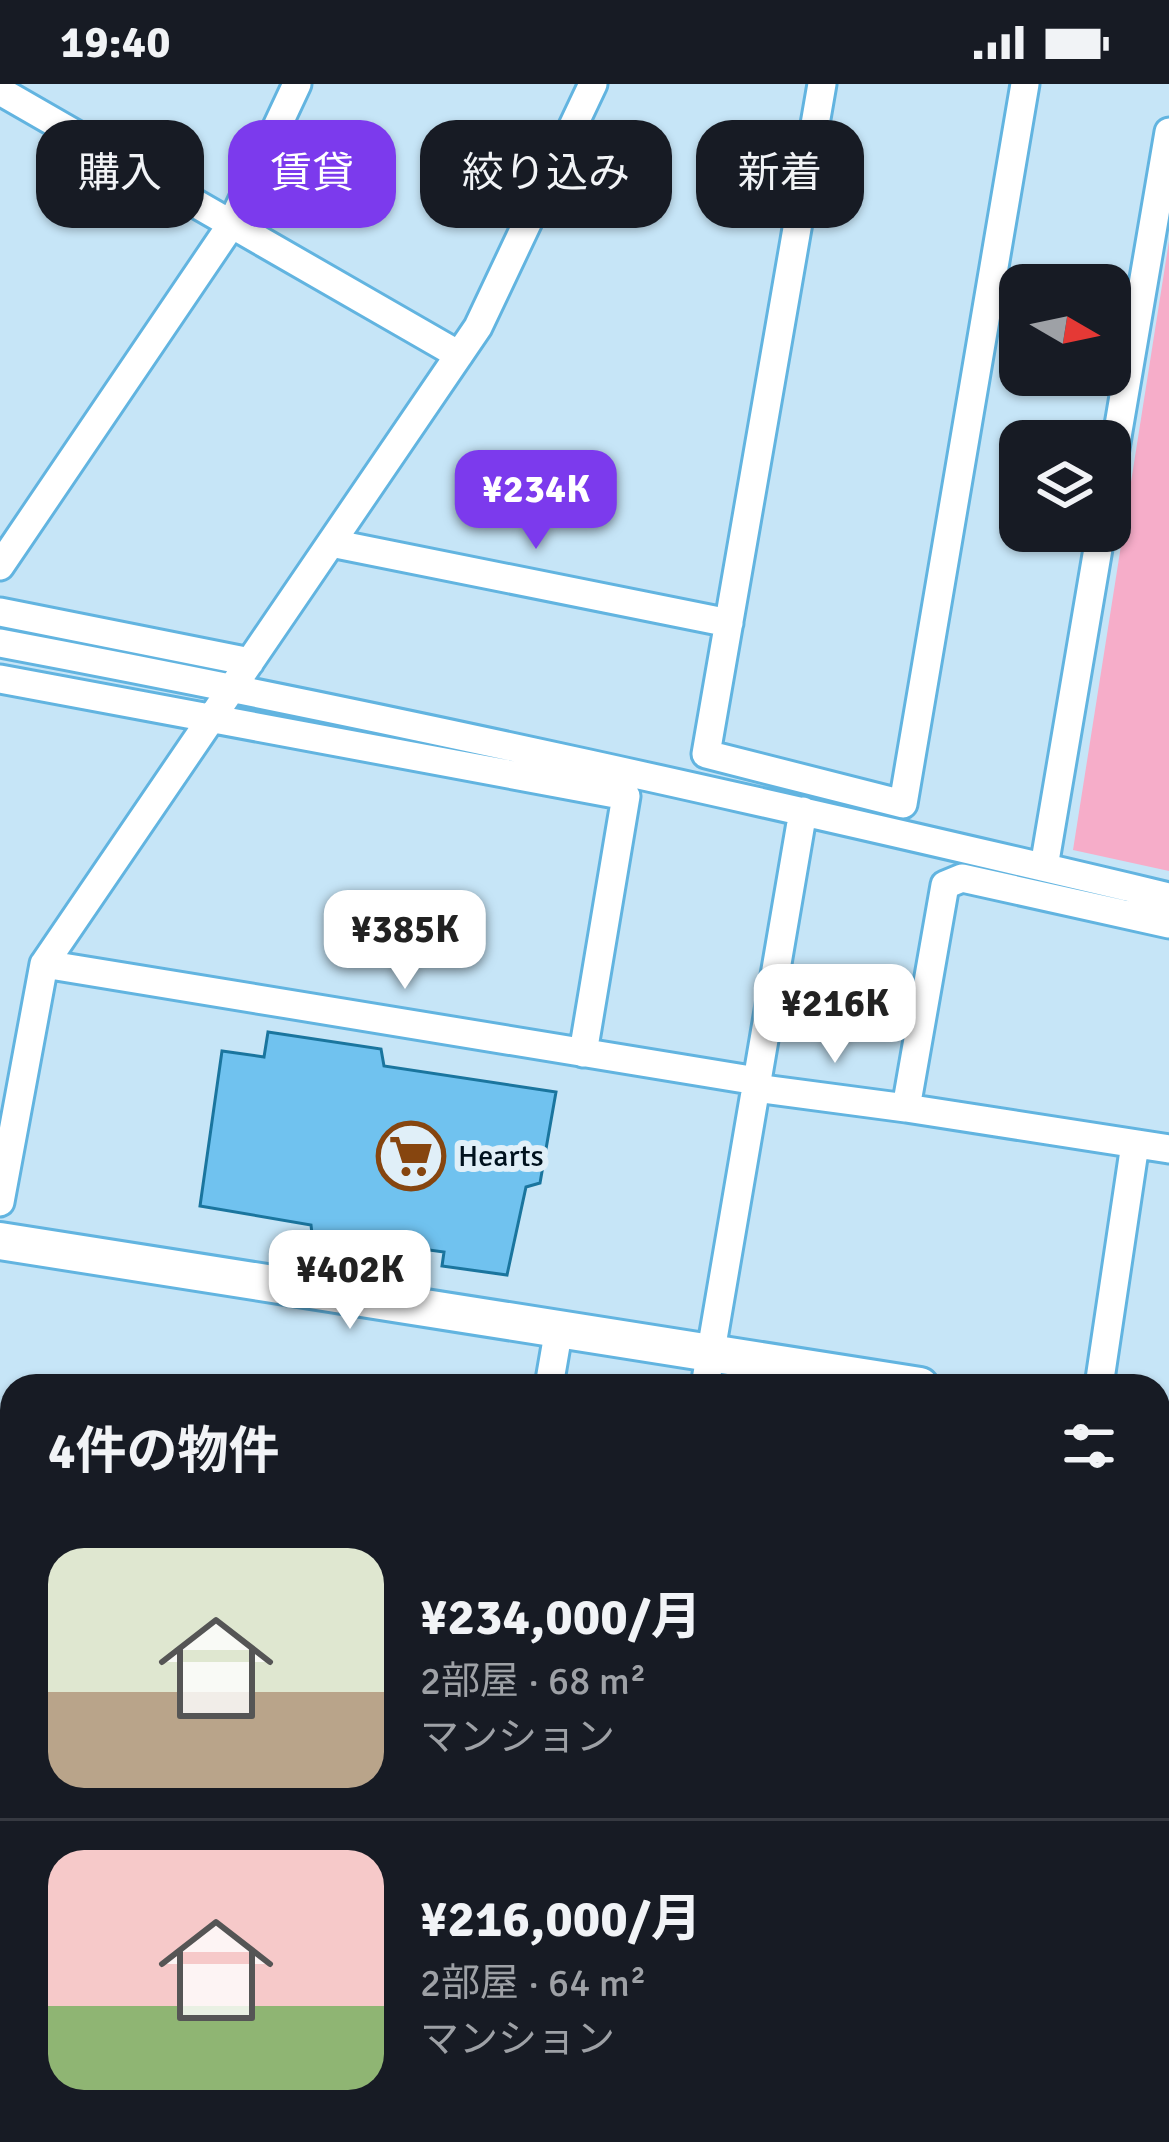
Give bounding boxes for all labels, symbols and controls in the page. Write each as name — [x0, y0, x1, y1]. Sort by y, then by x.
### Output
text: 19:40 — [60, 15, 170, 70]
chip: 購入 — [36, 120, 204, 228]
chip: 賃貸 — [228, 120, 396, 228]
chip: 絞り込み — [420, 120, 672, 228]
chip: 新着 — [696, 120, 864, 228]
north arrow — [999, 264, 1131, 396]
map controls — [999, 264, 1131, 552]
button: layers — [999, 420, 1131, 552]
pin: ¥234K — [452, 450, 620, 552]
text: ¥234K — [482, 465, 590, 513]
pin: ¥385K — [321, 890, 489, 992]
text: ¥385K — [351, 905, 459, 953]
pin: ¥216K — [751, 964, 919, 1066]
text: ¥216K — [781, 979, 889, 1027]
supermarket icon: Hearts — [376, 1121, 446, 1191]
place label: Hearts — [458, 1138, 544, 1175]
pin: ¥402K — [266, 1230, 434, 1332]
text: ¥402K — [296, 1245, 404, 1293]
icon: filters — [1056, 1413, 1122, 1479]
text: 4件の物件 — [48, 1420, 280, 1483]
text: ¥234,000/月 — [420, 1586, 702, 1649]
icon: home — [144, 1596, 288, 1740]
text: 2部屋 · 68 m² — [420, 1657, 646, 1705]
text: マンション — [420, 1713, 615, 1761]
text: ¥216,000/月 — [420, 1888, 702, 1951]
icon: home — [144, 1898, 288, 2042]
text: 2部屋 · 64 m² — [420, 1959, 646, 2007]
text: マンション — [420, 2015, 615, 2063]

